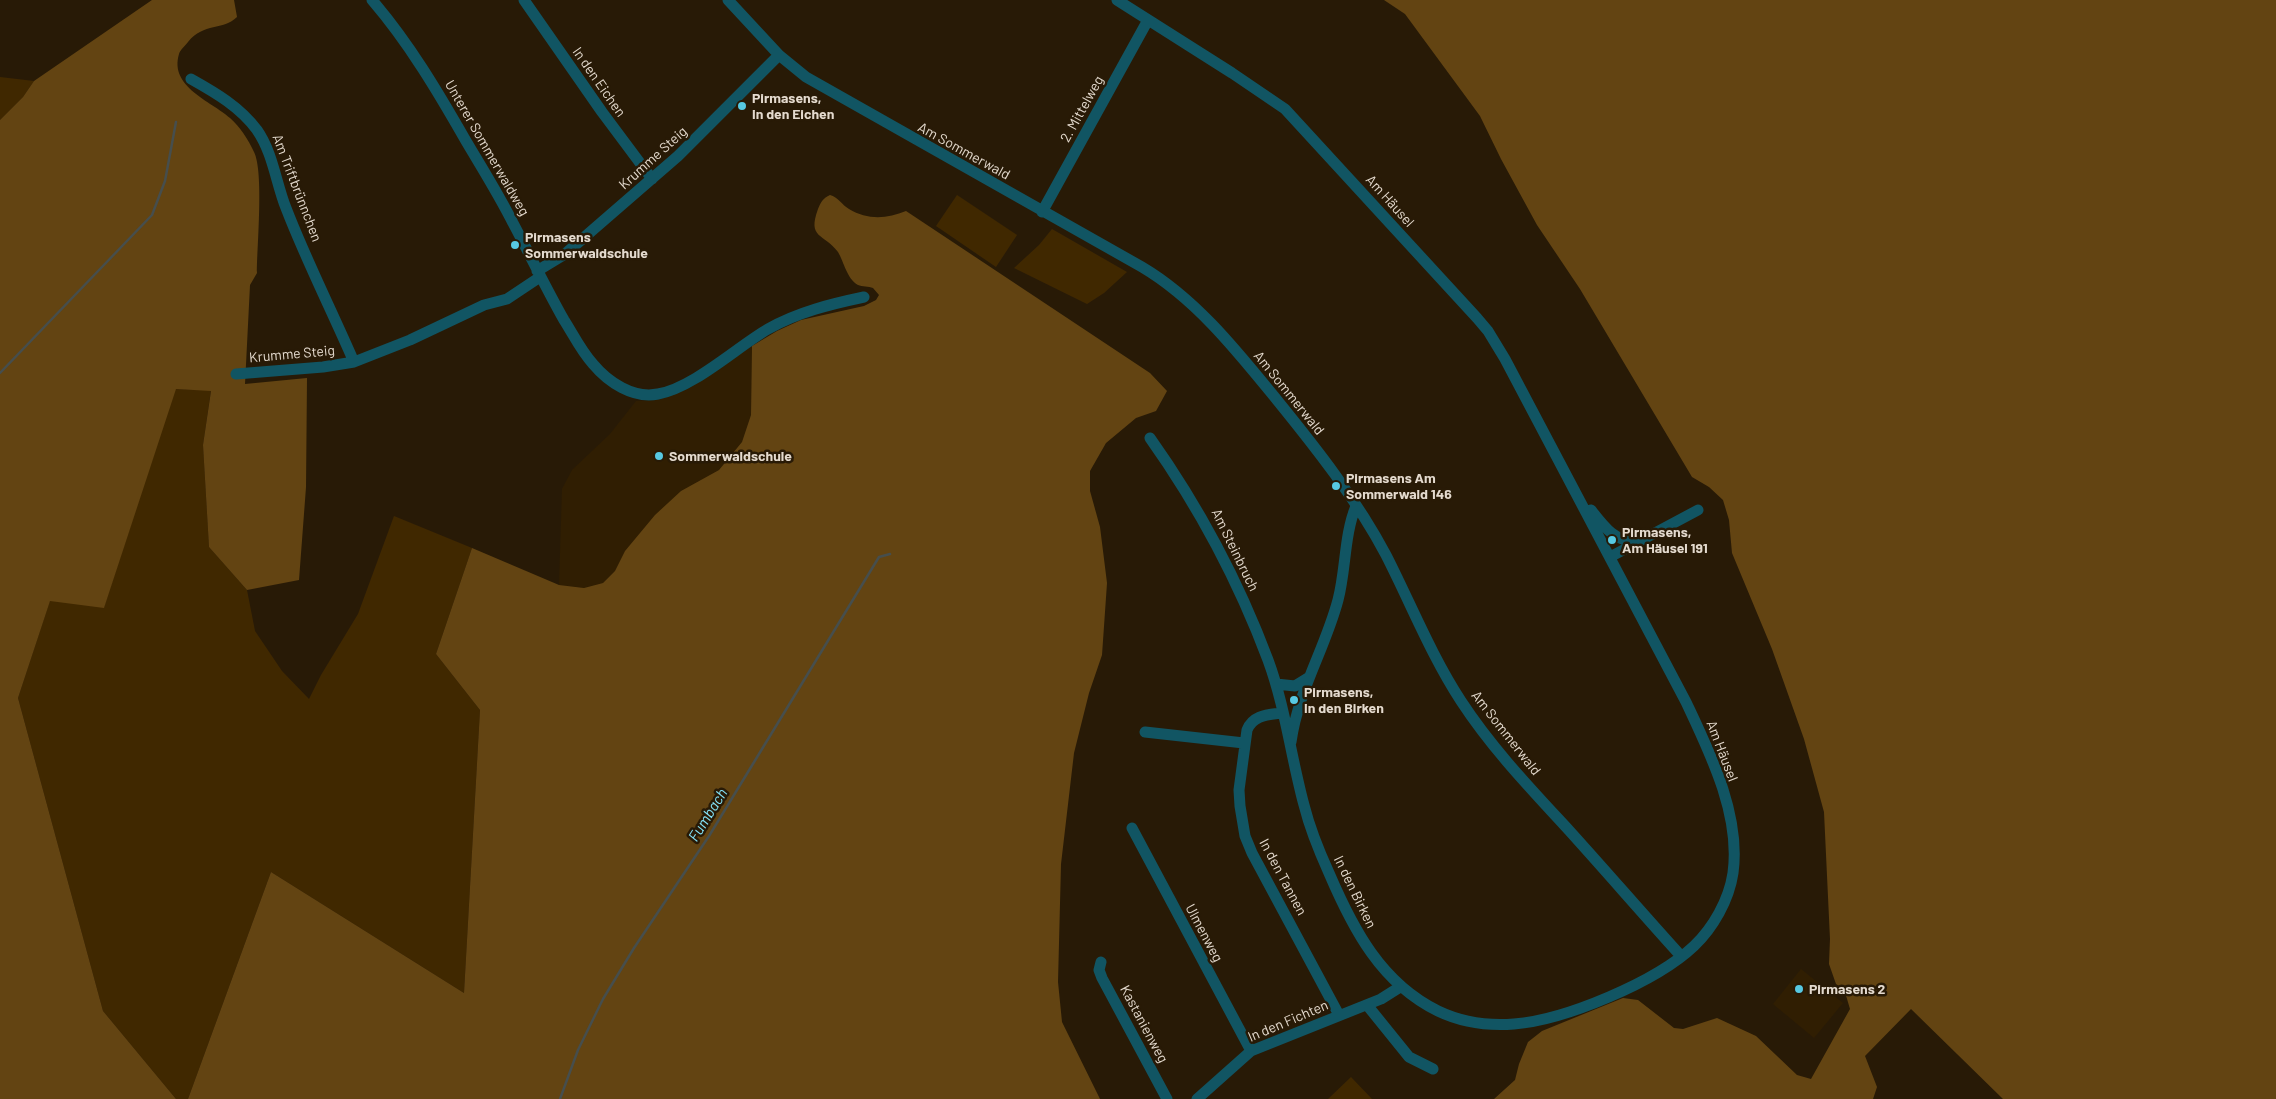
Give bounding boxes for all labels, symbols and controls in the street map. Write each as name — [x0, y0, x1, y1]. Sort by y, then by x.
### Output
street label: In den Eichen — [569, 44, 629, 120]
street label: 2. Mittelweg — [1057, 73, 1107, 145]
street label: Unterer Sommerwaldweg — [441, 77, 533, 219]
place label: Pirmasens, In den Eichen — [752, 90, 834, 122]
marker: Pirmasens, In den Eichen — [736, 100, 748, 112]
street label: Am Sommerwald — [915, 119, 1013, 183]
street label: Krumme Steig — [615, 123, 691, 193]
street label: Am Triftbrünnchen — [269, 132, 325, 244]
street label: Am Häusel — [1362, 172, 1418, 230]
place label: Pirmasens Sommerwaldschule — [525, 229, 648, 262]
marker: Pirmasens Sommerwaldschule — [509, 239, 521, 251]
street label: Krumme Steig — [248, 342, 336, 366]
street label: Am Sommerwald — [1250, 348, 1328, 438]
place label: Sommerwaldschule — [669, 448, 792, 464]
marker: Sommerwaldschule — [653, 450, 665, 462]
place label: Pirmasens Am Sommerwald 146 — [1346, 470, 1452, 502]
marker: Pirmasens Am Sommerwald 146 — [1330, 480, 1342, 492]
street label: Am Steinbruch — [1208, 506, 1262, 594]
place label: Pirmasens, Am Häusel 191 — [1622, 524, 1708, 556]
marker: Pirmasens, Am Häusel 191 — [1606, 534, 1618, 546]
place label: Pirmasens, In den Birken — [1304, 684, 1384, 716]
street label: Am Sommerwald — [1468, 687, 1544, 779]
marker: Pirmasens, In den Birken — [1288, 694, 1300, 706]
street label: Am Häusel — [1703, 718, 1741, 784]
water label: Fumbach — [685, 785, 731, 845]
street label: In den Tannen — [1256, 836, 1310, 918]
street label: In den Birken — [1330, 853, 1380, 931]
street label: Ulmenweg — [1182, 901, 1226, 965]
place label: Pirmasens 2 — [1809, 981, 1885, 997]
street label: Kastanienweg — [1117, 982, 1171, 1066]
marker: Pirmasens 2 — [1793, 983, 1805, 995]
street label: In den Fichten — [1245, 997, 1331, 1045]

